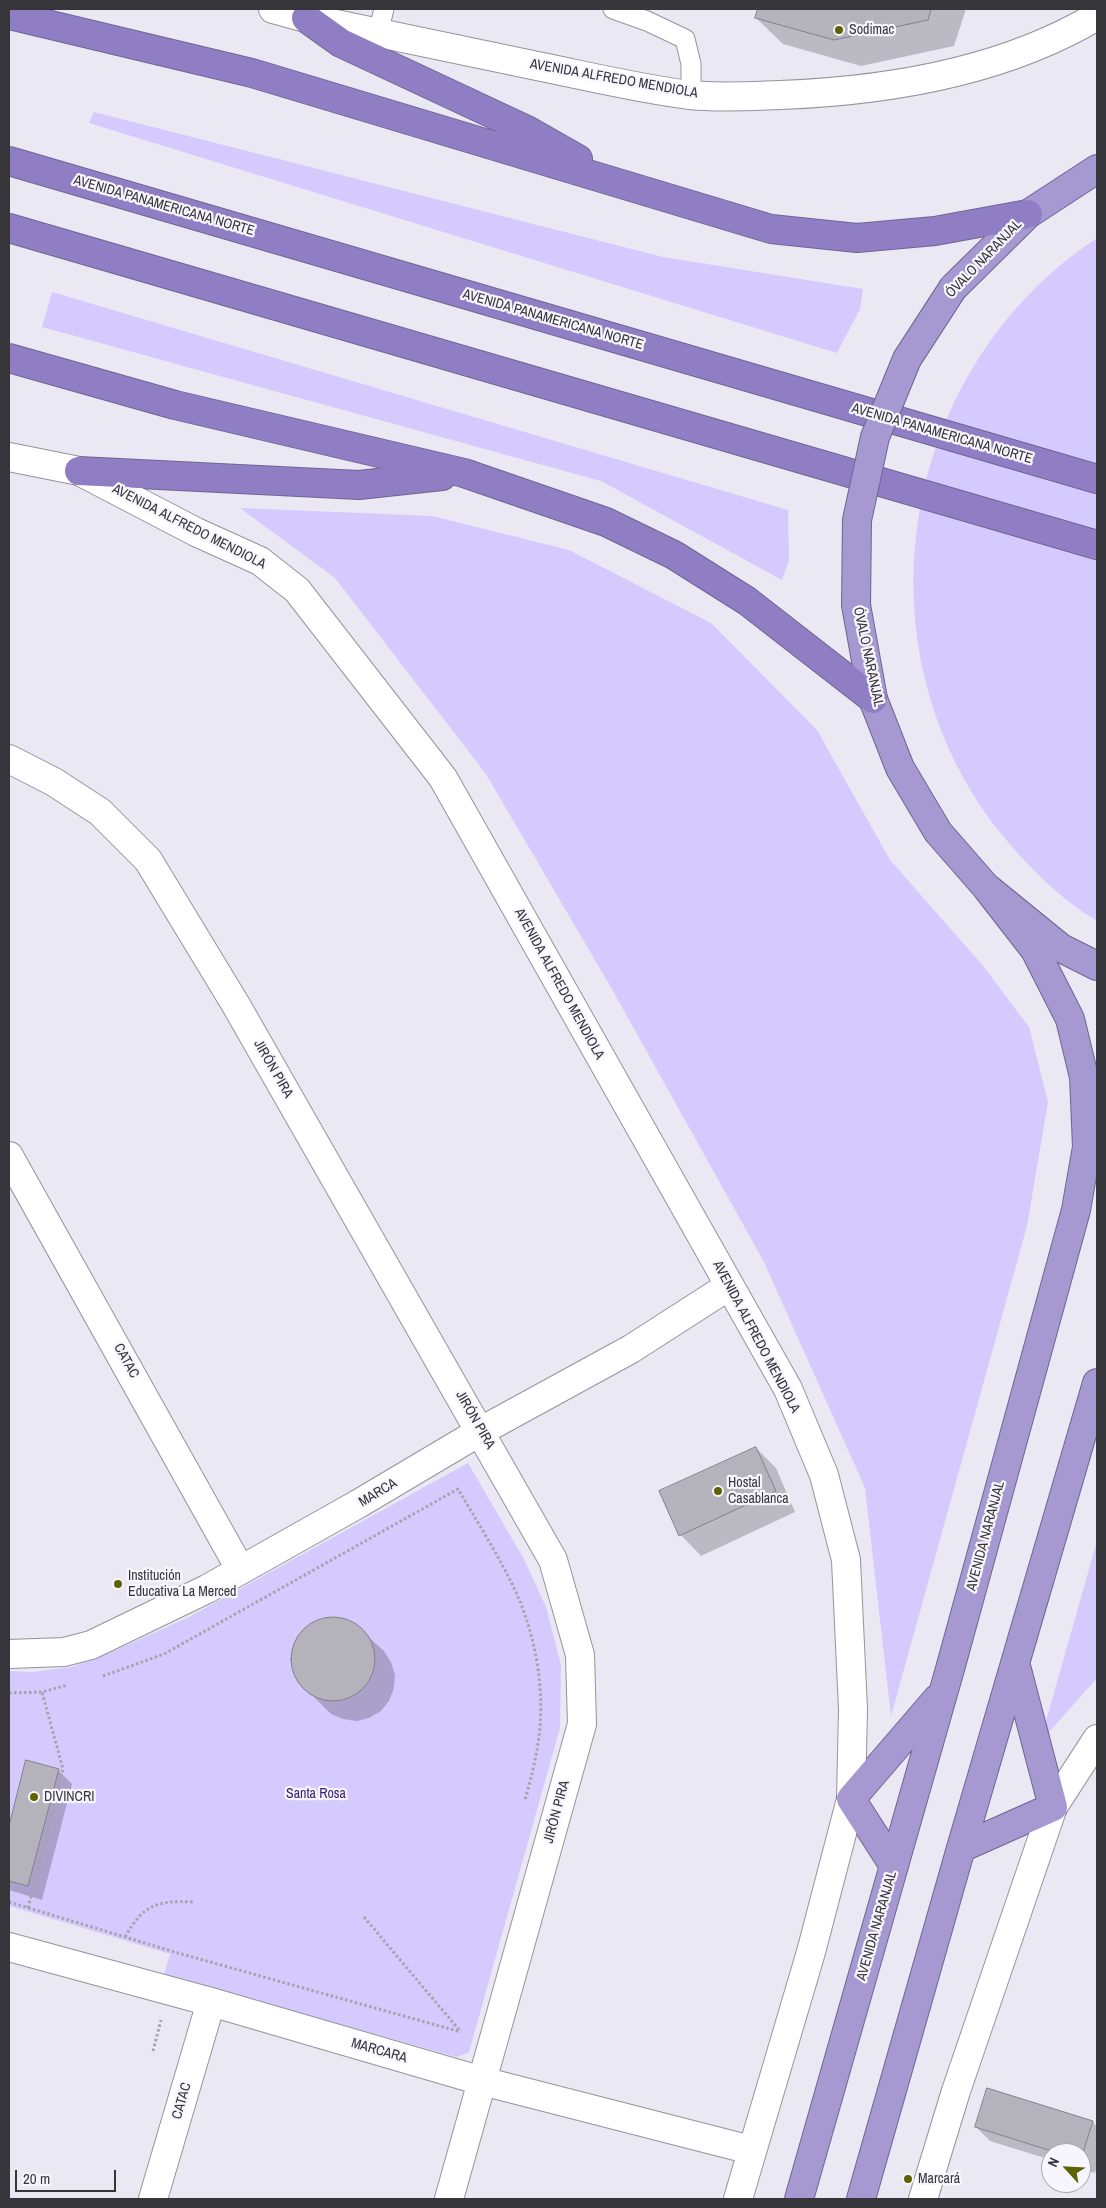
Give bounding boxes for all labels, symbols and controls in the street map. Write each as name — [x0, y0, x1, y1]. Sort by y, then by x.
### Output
place label: Sodimac — [849, 22, 894, 38]
marker: Sodimac — [833, 24, 845, 36]
street label: AVENIDA ALFREDO MENDIOLA — [529, 56, 699, 102]
street label: AVENIDA PANAMERICANA NORTE — [72, 172, 256, 240]
street label: ÓVALO NARANJAL — [943, 217, 1025, 301]
street label: AVENIDA PANAMERICANA NORTE — [461, 286, 645, 354]
street label: AVENIDA PANAMERICANA NORTE — [850, 400, 1034, 468]
street label: AVENIDA ALFREDO MENDIOLA — [109, 481, 269, 573]
street label: ÓVALO NARANJAL — [849, 605, 887, 709]
street label: AVENIDA ALFREDO MENDIOLA — [510, 906, 608, 1062]
street label: JIRÓN PIRA — [250, 1037, 296, 1101]
street label: AVENIDA ALFREDO MENDIOLA — [709, 1258, 803, 1416]
street label: CATAC — [110, 1341, 142, 1381]
street label: JIRÓN PIRA — [452, 1388, 498, 1452]
street label: MARCA — [356, 1475, 400, 1511]
place label: Hostal Casablanca — [728, 1475, 789, 1508]
street label: AVENIDA NARANJAL — [963, 1479, 1009, 1593]
marker: Hostal Casablanca — [712, 1485, 724, 1497]
place label: Institución Educativa La Merced — [128, 1568, 236, 1600]
marker: Institución Educativa La Merced — [112, 1578, 124, 1590]
street label: JIRÓN PIRA — [541, 1779, 573, 1845]
park label: Santa Rosa — [286, 1786, 346, 1802]
place label: DIVINCRI — [44, 1789, 94, 1805]
marker: DIVINCRI — [28, 1791, 40, 1803]
street label: AVENIDA NARANJAL — [853, 1870, 901, 1982]
street label: MARCARA — [349, 2035, 409, 2067]
street label: CATAC — [169, 2081, 195, 2121]
north arrow — [1041, 2143, 1091, 2193]
text: N — [1043, 2155, 1063, 2170]
scale bar — [18, 2160, 119, 2192]
text: 20 m — [23, 2168, 50, 2189]
place label: Marcará — [918, 2171, 960, 2187]
marker: Marcará — [902, 2173, 914, 2185]

